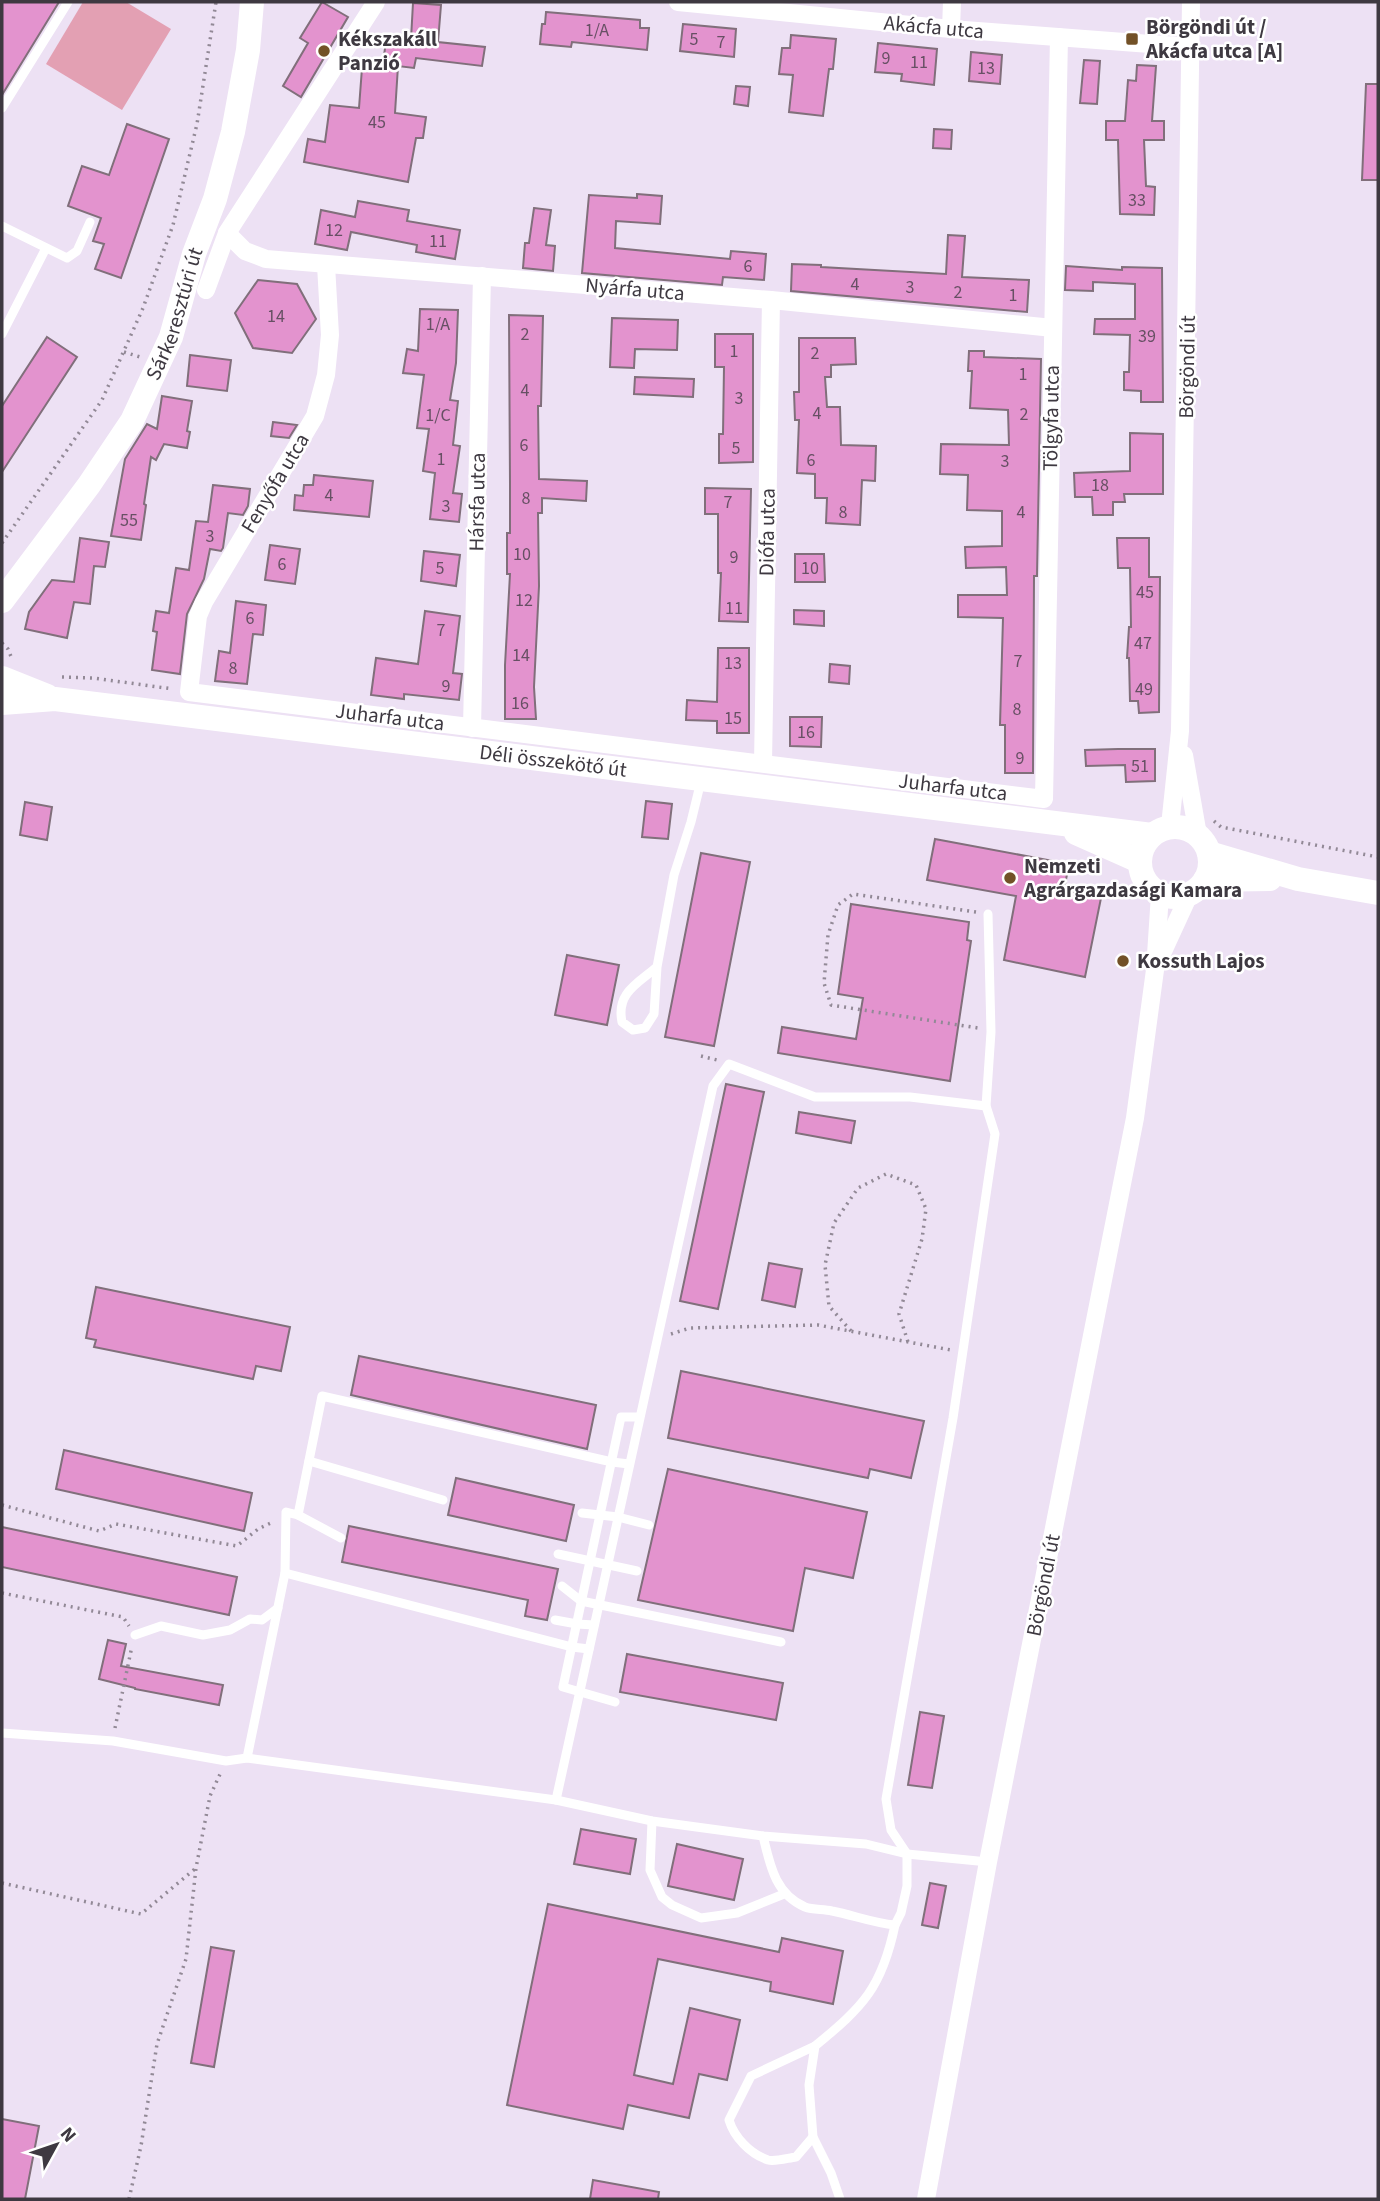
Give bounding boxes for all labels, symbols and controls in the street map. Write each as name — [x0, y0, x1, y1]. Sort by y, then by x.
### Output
street label: Akácfa utca — [883, 8, 985, 46]
place label: Börgöndi út / Akácfa utca [A] — [1145, 12, 1283, 66]
house number: 1/A — [585, 18, 609, 43]
place label: Kékszakáll Panzió — [338, 24, 437, 78]
house number: 5 — [690, 27, 699, 52]
house number: 7 — [717, 30, 726, 55]
marker: Börgöndi út / Akácfa utca [A] — [1124, 31, 1140, 47]
marker: Kékszakáll Panzió — [316, 43, 332, 59]
house number: 9 — [882, 46, 891, 71]
house number: 11 — [910, 50, 928, 75]
house number: 13 — [977, 56, 995, 81]
house number: 45 — [368, 110, 386, 135]
house number: 33 — [1128, 188, 1146, 213]
house number: 12 — [325, 218, 343, 243]
house number: 11 — [429, 229, 447, 254]
street label: Sárkeresztúri út — [138, 243, 210, 385]
house number: 6 — [744, 254, 753, 279]
street label: Nyárfa utca — [584, 270, 686, 308]
house number: 4 — [851, 272, 860, 297]
house number: 3 — [906, 275, 915, 300]
house number: 2 — [954, 280, 963, 305]
house number: 1 — [1009, 283, 1017, 308]
house number: 14 — [267, 304, 285, 329]
house number: 1/A — [426, 312, 450, 337]
street label: Börgöndi út — [1171, 315, 1203, 419]
house number: 2 — [521, 322, 530, 347]
house number: 39 — [1138, 324, 1156, 349]
house number: 1 — [730, 339, 738, 364]
house number: 2 — [811, 341, 820, 366]
house number: 1 — [1019, 362, 1027, 387]
street label: Tölgyfa utca — [1035, 365, 1067, 471]
house number: 4 — [521, 378, 530, 403]
house number: 3 — [735, 386, 744, 411]
house number: 4 — [813, 401, 822, 426]
house number: 2 — [1020, 402, 1029, 427]
house number: 1/C — [425, 403, 451, 428]
street label: Fenyőfa utca — [233, 427, 317, 539]
house number: 6 — [520, 433, 529, 458]
house number: 5 — [732, 436, 741, 461]
house number: 1 — [437, 447, 445, 472]
house number: 6 — [807, 448, 816, 473]
house number: 3 — [1001, 449, 1010, 474]
street label: Hársfa utca — [461, 452, 493, 552]
house number: 18 — [1091, 473, 1109, 498]
house number: 4 — [325, 483, 334, 508]
house number: 8 — [522, 486, 531, 511]
street label: Diófa utca — [751, 488, 783, 576]
house number: 7 — [724, 490, 733, 515]
house number: 3 — [442, 494, 451, 519]
house number: 8 — [839, 500, 848, 525]
house number: 4 — [1017, 500, 1026, 525]
house number: 55 — [120, 508, 138, 533]
house number: 3 — [206, 524, 215, 549]
house number: 10 — [513, 542, 531, 567]
house number: 9 — [730, 545, 739, 570]
house number: 6 — [278, 552, 287, 577]
house number: 5 — [436, 556, 445, 581]
house number: 10 — [801, 556, 819, 581]
house number: 45 — [1136, 580, 1154, 605]
house number: 12 — [515, 588, 533, 613]
house number: 11 — [725, 596, 743, 621]
house number: 6 — [246, 606, 255, 631]
house number: 7 — [437, 618, 446, 643]
house number: 47 — [1134, 631, 1152, 656]
house number: 14 — [512, 643, 530, 668]
house number: 7 — [1014, 649, 1023, 674]
house number: 13 — [724, 651, 742, 676]
house number: 8 — [229, 656, 238, 681]
house number: 9 — [442, 674, 451, 699]
house number: 49 — [1135, 677, 1153, 702]
house number: 16 — [511, 691, 529, 716]
street label: Juharfa utca — [334, 695, 446, 739]
house number: 8 — [1013, 697, 1022, 722]
house number: 15 — [724, 706, 742, 731]
house number: 16 — [797, 720, 815, 745]
street label: Déli összekötő út — [478, 737, 628, 785]
house number: 9 — [1016, 746, 1025, 771]
house number: 51 — [1131, 754, 1149, 779]
street label: Juharfa utca — [897, 765, 1009, 809]
place label: Nemzeti Agrárgazdasági Kamara — [1023, 851, 1242, 905]
marker: Nemzeti Agrárgazdasági Kamara — [1002, 870, 1018, 886]
place label: Kossuth Lajos — [1137, 946, 1265, 976]
marker: Kossuth Lajos — [1115, 953, 1131, 969]
street label: Börgöndi út — [1018, 1531, 1068, 1639]
north arrow — [21, 2110, 91, 2180]
text: N — [53, 2122, 82, 2149]

